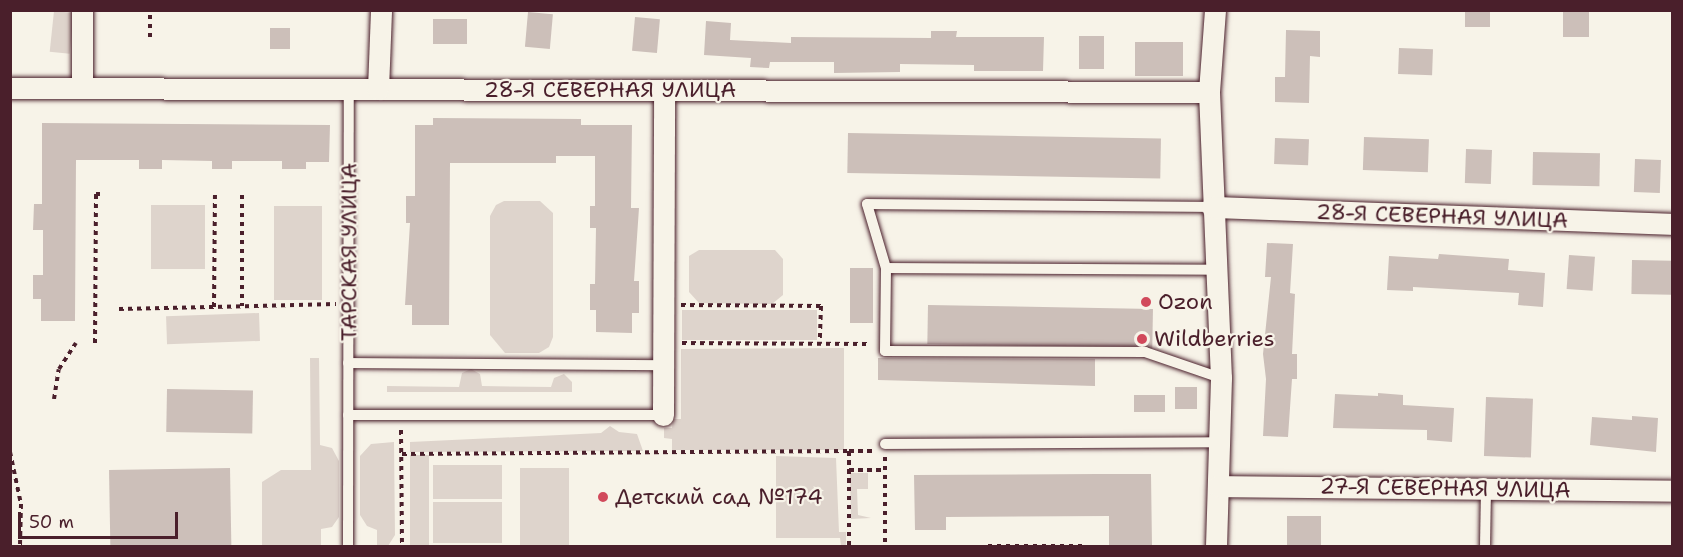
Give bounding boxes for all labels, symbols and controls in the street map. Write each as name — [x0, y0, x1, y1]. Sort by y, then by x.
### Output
street label: 28-Я СЕВЕРНАЯ УЛИЦА — [484, 77, 736, 103]
street label: ТАРСКАЯ УЛИЦА — [336, 163, 362, 341]
street label: 28-Я СЕВЕРНАЯ УЛИЦА — [1315, 198, 1569, 234]
place label: Ozon — [1158, 289, 1213, 315]
marker: Ozon — [1139, 295, 1153, 309]
place label: Wildberries — [1154, 326, 1275, 352]
marker: Wildberries — [1135, 332, 1149, 346]
street label: 27-Я СЕВЕРНАЯ УЛИЦА — [1319, 473, 1571, 503]
place label: Детский сад №174 — [615, 484, 823, 510]
marker: Детский сад №174 — [596, 490, 610, 504]
scale bar — [21, 500, 182, 538]
text: 50 m — [29, 510, 74, 534]

